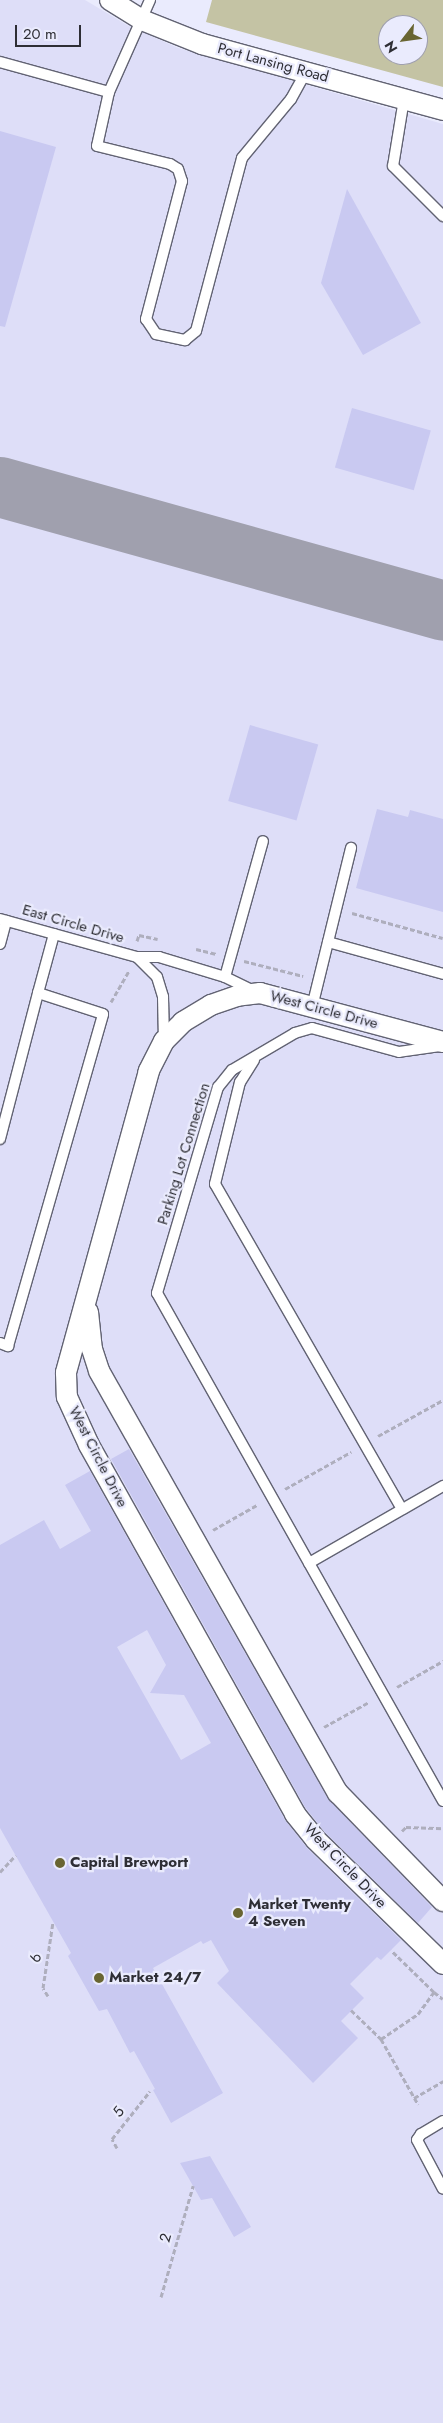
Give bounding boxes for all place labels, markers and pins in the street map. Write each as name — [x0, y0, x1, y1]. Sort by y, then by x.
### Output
place label: Capital Brewport — [70, 1854, 188, 1872]
marker: Capital Brewport — [54, 1857, 66, 1869]
place label: Market Twenty 4 Seven — [248, 1895, 351, 1930]
marker: Market Twenty 4 Seven — [232, 1907, 244, 1919]
place label: Market 24/7 — [109, 1969, 201, 1987]
marker: Market 24/7 — [93, 1972, 105, 1984]

